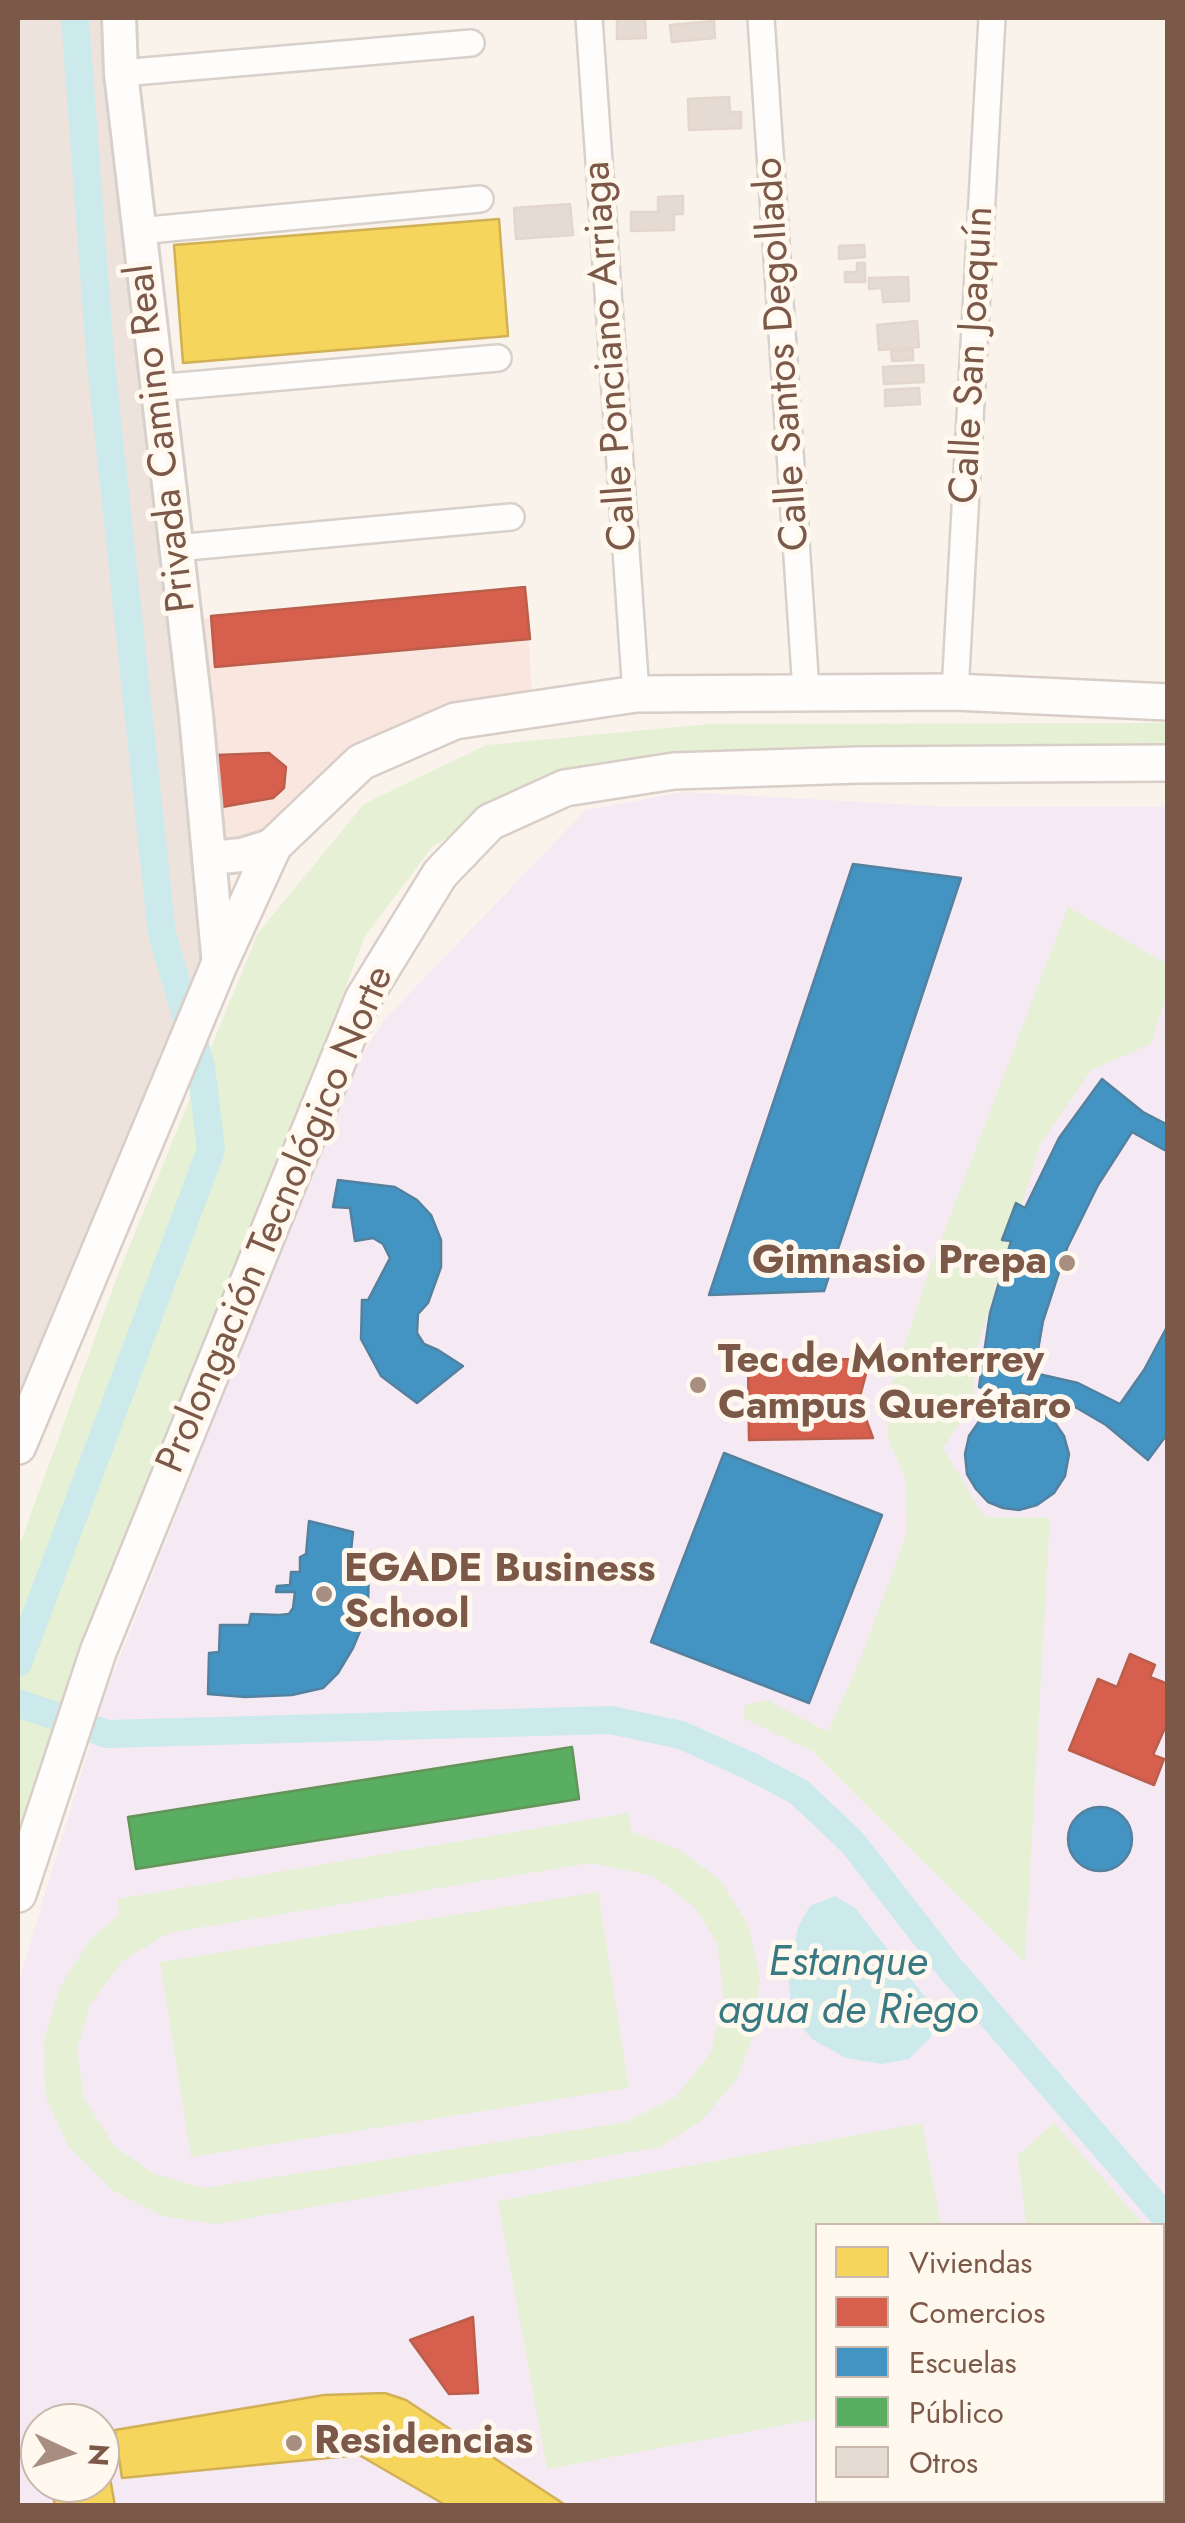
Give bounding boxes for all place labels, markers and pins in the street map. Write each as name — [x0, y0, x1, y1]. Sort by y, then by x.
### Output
place label: Gimnasio Prepa — [752, 1239, 1047, 1287]
marker: Gimnasio Prepa — [1056, 1252, 1078, 1274]
place label: Tec de Monterrey Campus Querétaro — [718, 1338, 1071, 1432]
marker: Tec de Monterrey Campus Querétaro — [687, 1374, 709, 1396]
place label: EGADE Business School — [344, 1547, 656, 1641]
marker: EGADE Business School — [313, 1583, 335, 1605]
place label: Residencias — [314, 2419, 533, 2467]
marker: Residencias — [283, 2432, 305, 2454]

